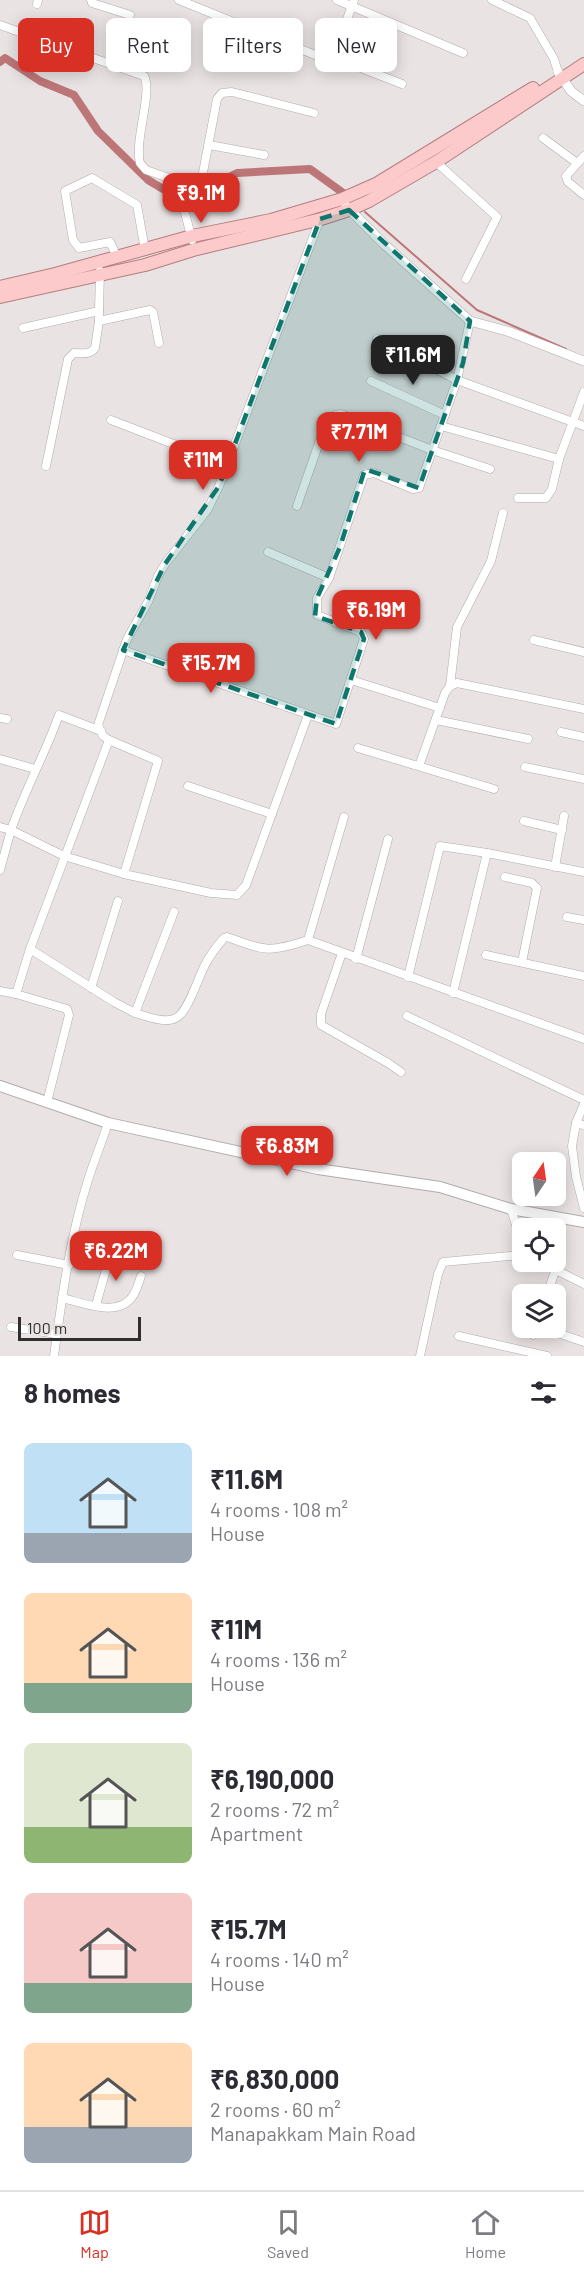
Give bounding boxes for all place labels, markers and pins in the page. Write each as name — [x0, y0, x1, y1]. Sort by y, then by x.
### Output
pin: ₹9.1M — [159, 173, 243, 224]
pin: ₹11.6M — [364, 335, 462, 386]
pin: ₹7.71M — [310, 412, 408, 463]
pin: ₹11M — [167, 440, 239, 491]
pin: ₹6.19M — [327, 590, 425, 641]
pin: ₹15.7M — [162, 643, 260, 694]
pin: ₹6.83M — [238, 1126, 336, 1177]
pin: ₹6.22M — [67, 1231, 165, 1282]

